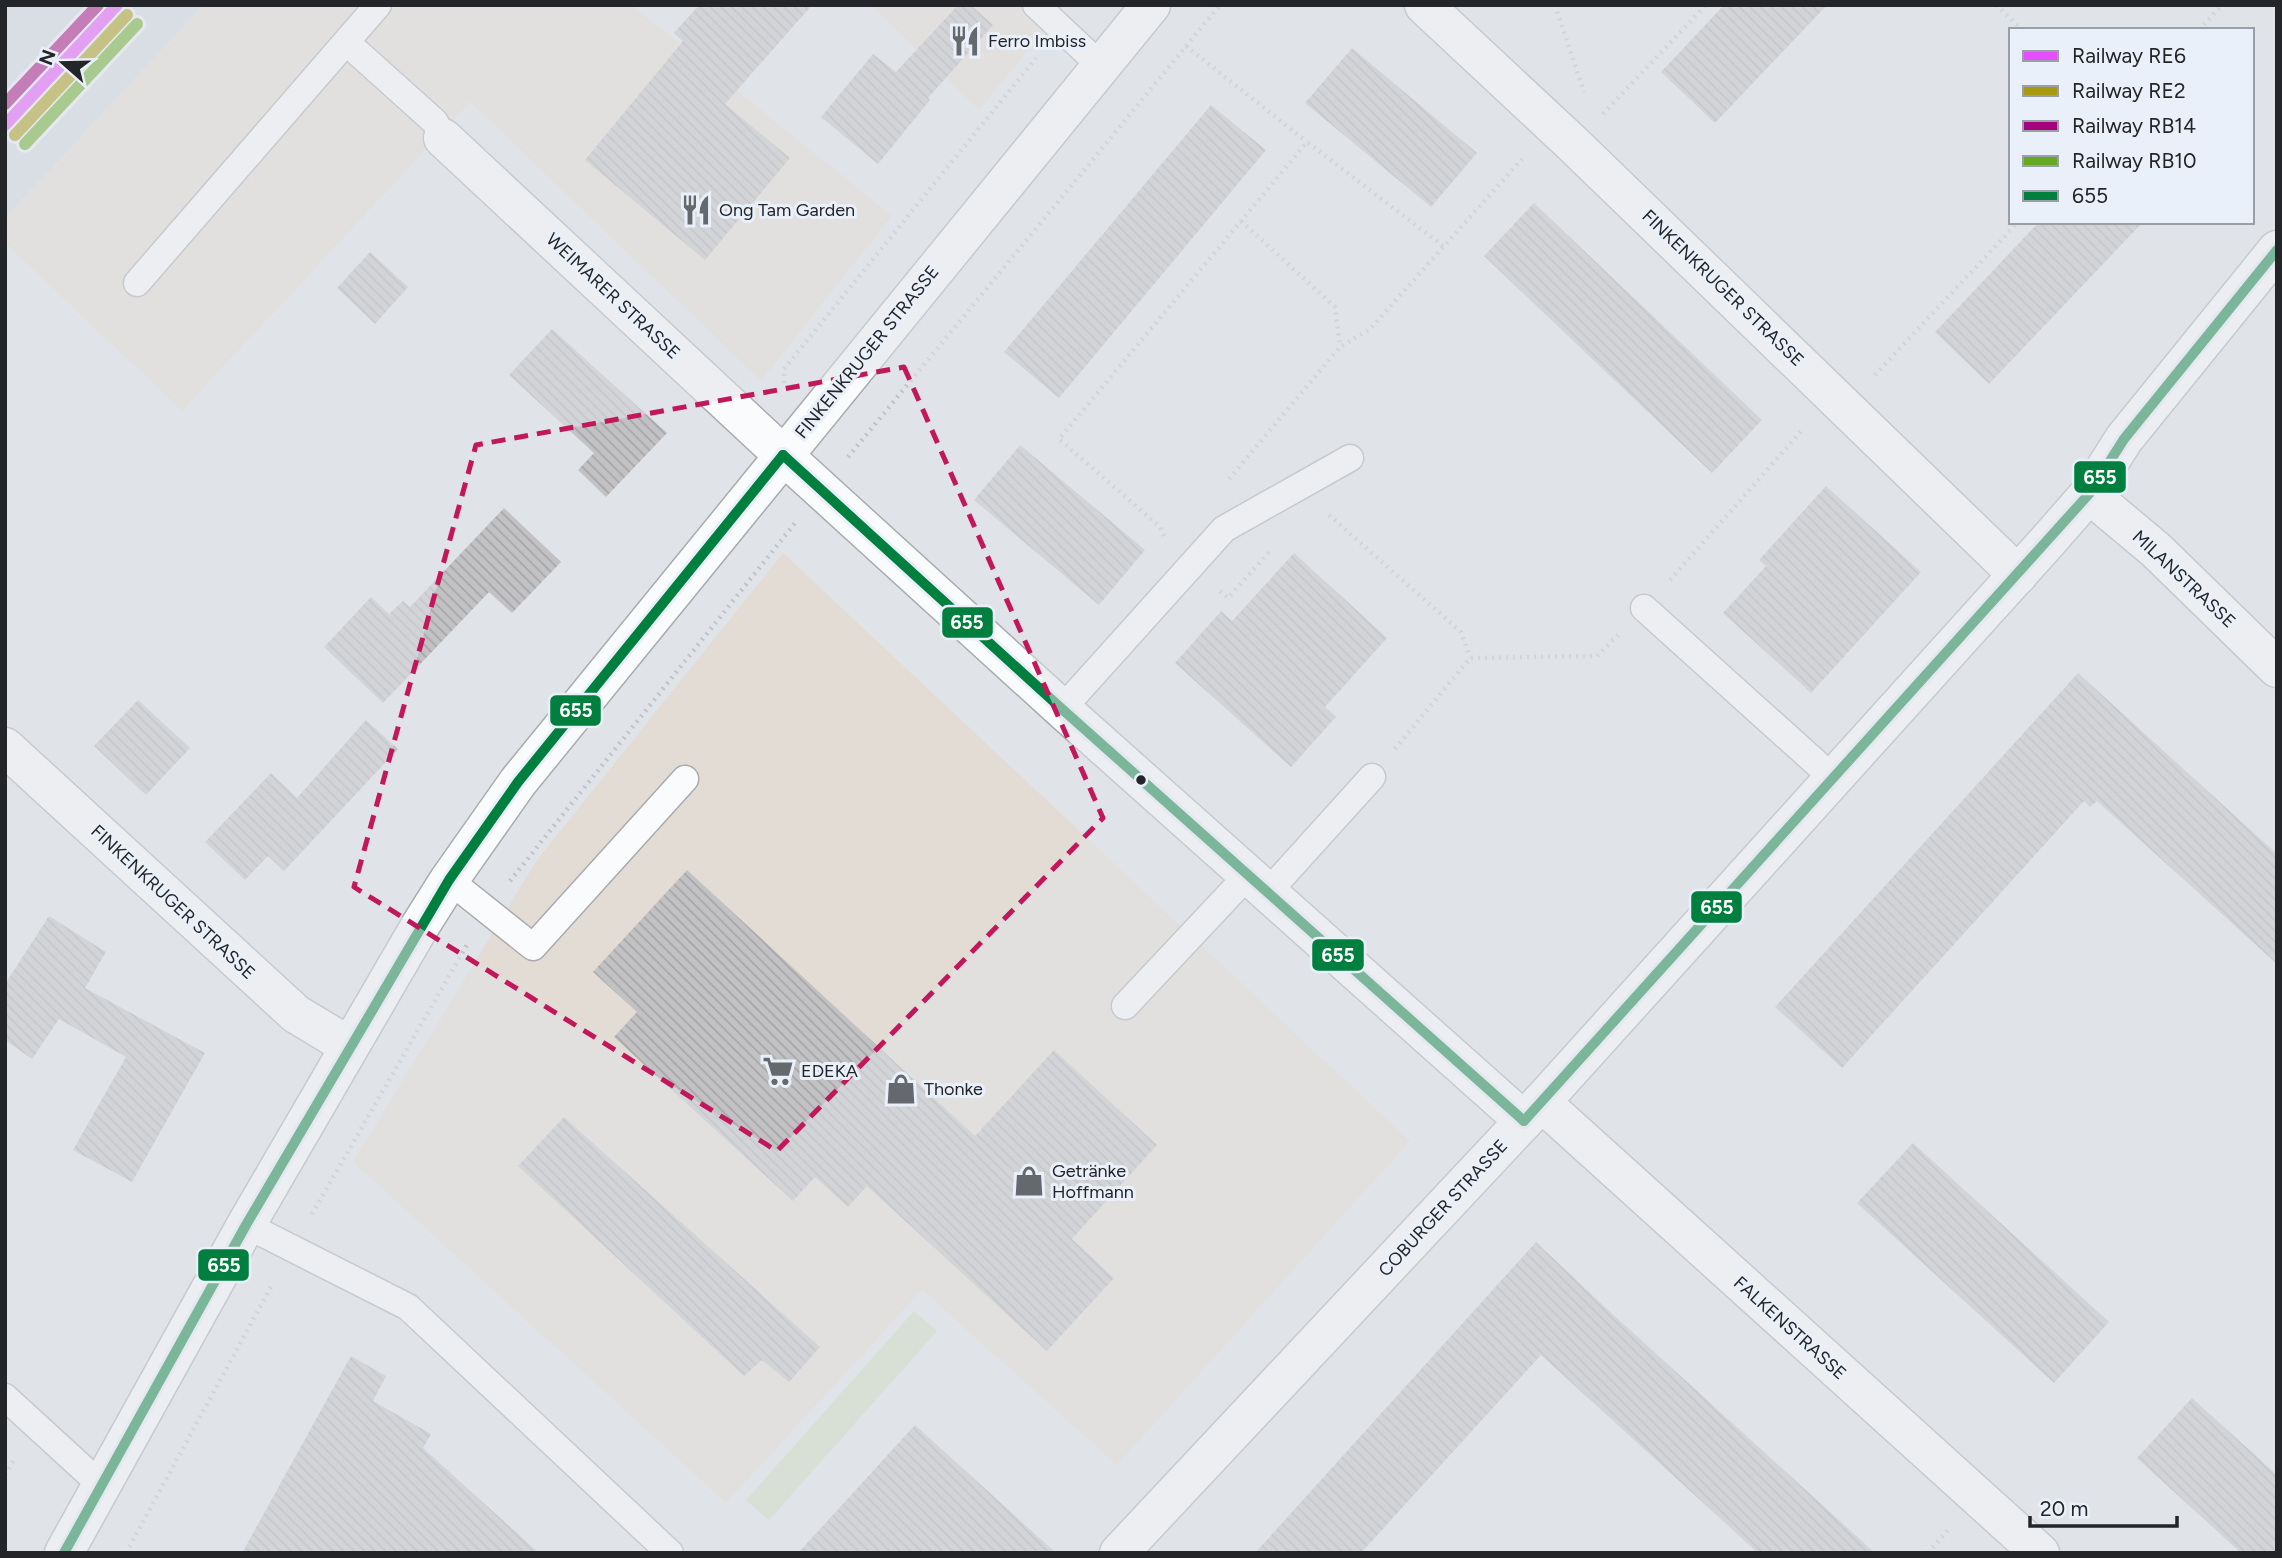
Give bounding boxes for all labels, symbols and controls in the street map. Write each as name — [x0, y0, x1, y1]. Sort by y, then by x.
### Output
restaurant icon: Ferro Imbiss — [948, 24, 982, 58]
north arrow — [28, 28, 98, 98]
legend — [2009, 28, 2254, 224]
place label: Ferro Imbiss — [988, 30, 1086, 52]
text: Railway RE6 — [2072, 43, 2186, 68]
text: N — [34, 47, 61, 68]
text: Railway RE2 — [2072, 78, 2186, 103]
text: Railway RB14 — [2072, 113, 2196, 138]
text: Railway RB10 — [2072, 148, 2196, 173]
text: 655 — [2072, 183, 2108, 208]
restaurant icon: Ong Tam Garden — [679, 193, 713, 227]
place label: Ong Tam Garden — [719, 199, 855, 221]
street label: FINKENKRUGER STRASSE — [1638, 205, 1808, 371]
street label: WEIMARER STRASSE — [541, 228, 685, 364]
street label: FINKENKRUGER STRASSE — [790, 261, 944, 443]
line badge: 655 — [2073, 460, 2127, 494]
text: 655 — [2083, 466, 2117, 489]
street label: MILANSTRASSE — [2128, 526, 2240, 632]
line badge: 655 — [941, 606, 994, 639]
text: 655 — [950, 611, 984, 634]
line badge: 655 — [549, 694, 602, 727]
text: 655 — [559, 699, 593, 722]
unlabelled marker — [1134, 773, 1148, 787]
street label: FINKENKRUGER STRASSE — [86, 820, 260, 984]
line badge: 655 — [1690, 890, 1743, 924]
text: 655 — [1700, 896, 1734, 919]
line badge: 655 — [1311, 938, 1365, 972]
text: 655 — [1321, 944, 1355, 967]
supermarket icon: EDEKA — [761, 1054, 795, 1088]
place label: EDEKA — [801, 1060, 858, 1082]
shop icon: Thonke — [884, 1072, 918, 1106]
place label: Thonke — [924, 1078, 983, 1100]
street label: COBURGER STRASSE — [1374, 1135, 1512, 1281]
place label: Getränke Hoffmann — [1052, 1160, 1134, 1203]
shop icon: Getränke Hoffmann — [1012, 1164, 1046, 1198]
line badge: 655 — [197, 1248, 250, 1282]
text: 655 — [207, 1254, 241, 1277]
street label: FALKENSTRASSE — [1729, 1272, 1851, 1384]
scale bar — [2030, 1484, 2177, 1528]
text: 20 m — [2040, 1496, 2088, 1521]

